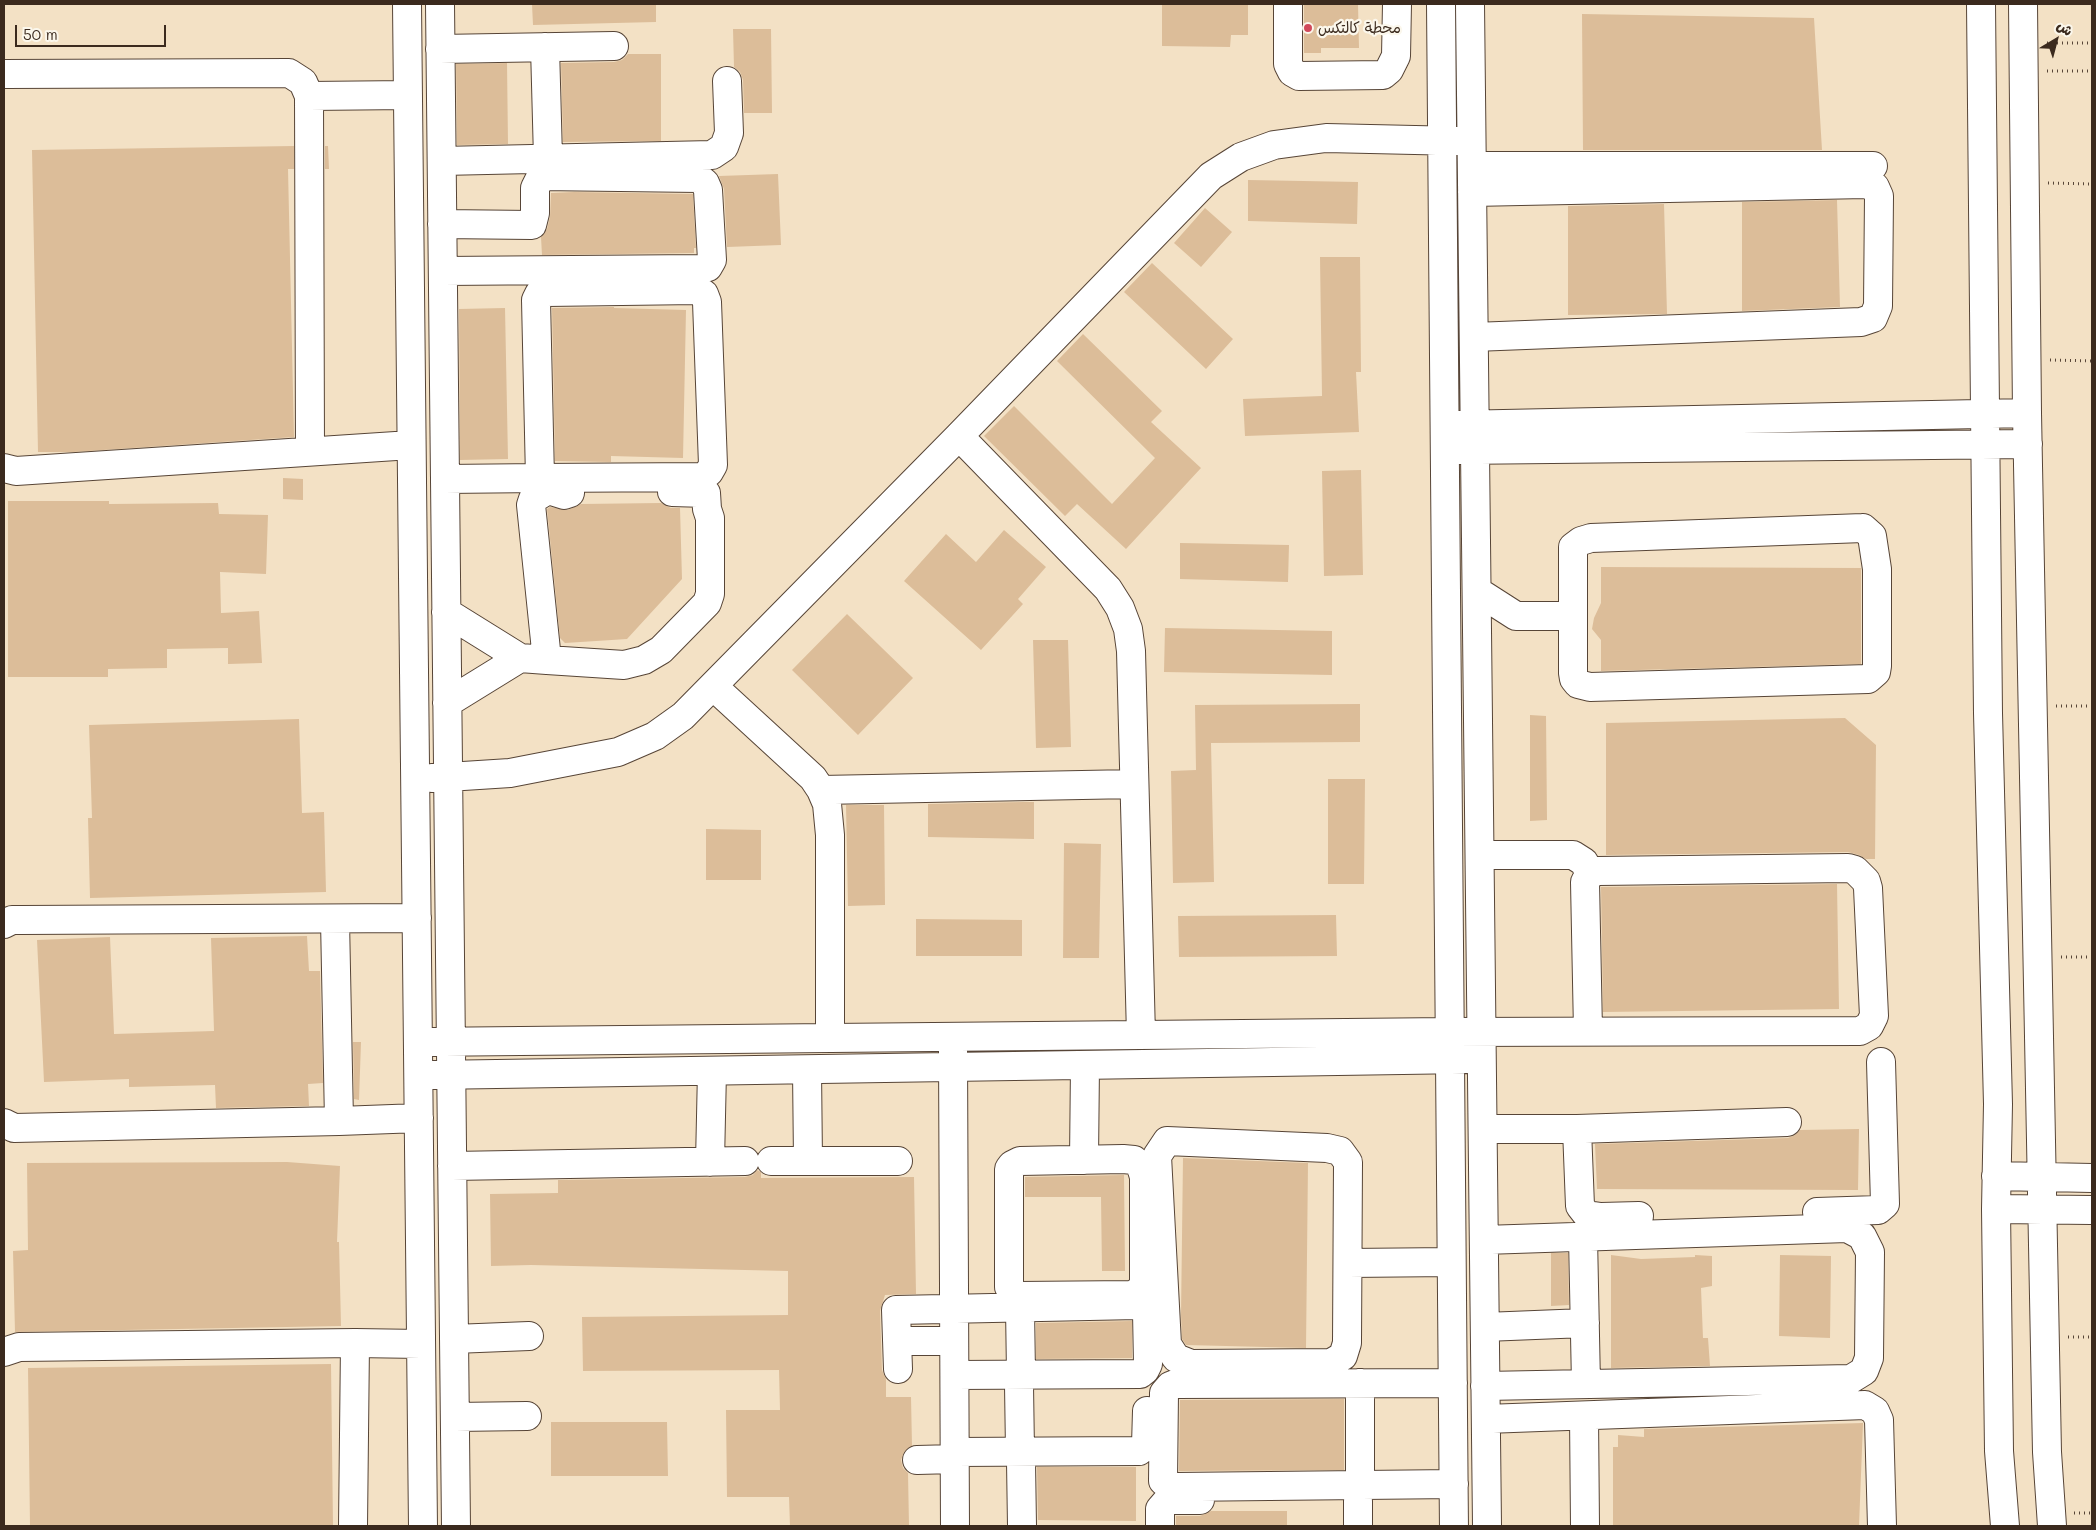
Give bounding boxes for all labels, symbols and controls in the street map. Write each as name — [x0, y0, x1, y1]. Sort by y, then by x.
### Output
scale bar — [18, 15, 169, 47]
north arrow — [2031, 15, 2081, 65]
text: ش — [2053, 15, 2077, 40]
place label: محطة كالتكس — [1318, 19, 1401, 37]
marker: محطة كالتكس — [1302, 22, 1314, 34]
text: 50 m — [23, 24, 58, 44]

